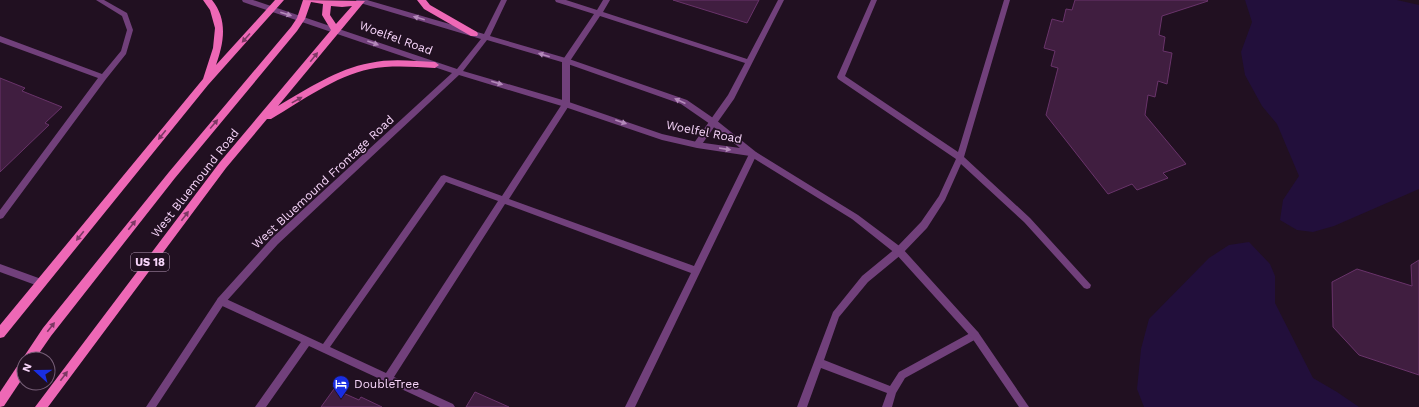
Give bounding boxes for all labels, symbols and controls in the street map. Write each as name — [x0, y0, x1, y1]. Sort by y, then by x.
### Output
one-way arrow — [281, 11, 293, 17]
one-way arrow — [413, 15, 425, 21]
street label: Woelfel Road — [357, 18, 435, 58]
one-way arrow — [241, 33, 250, 43]
one-way arrow — [368, 40, 380, 46]
one-way arrow — [310, 51, 319, 62]
one-way arrow — [538, 52, 550, 58]
one-way arrow — [491, 80, 503, 86]
one-way arrow — [291, 97, 303, 104]
one-way arrow — [674, 98, 686, 105]
street label: West Bluemound Frontage Road — [249, 112, 397, 252]
street label: Woelfel Road — [665, 118, 743, 146]
one-way arrow — [210, 119, 219, 130]
one-way arrow — [615, 120, 627, 126]
street label: West Bluemound Road — [148, 126, 242, 240]
one-way arrow — [158, 130, 167, 141]
one-way arrow — [719, 146, 731, 152]
one-way arrow — [181, 211, 189, 222]
one-way arrow — [128, 220, 136, 231]
one-way arrow — [75, 230, 84, 241]
road number: US 18 — [131, 253, 169, 271]
one-way arrow — [47, 321, 55, 332]
north arrow — [16, 351, 56, 391]
text: N — [20, 361, 35, 374]
one-way arrow — [60, 370, 68, 381]
hotel icon: DoubleTree — [331, 374, 351, 399]
place label: DoubleTree — [354, 377, 419, 391]

